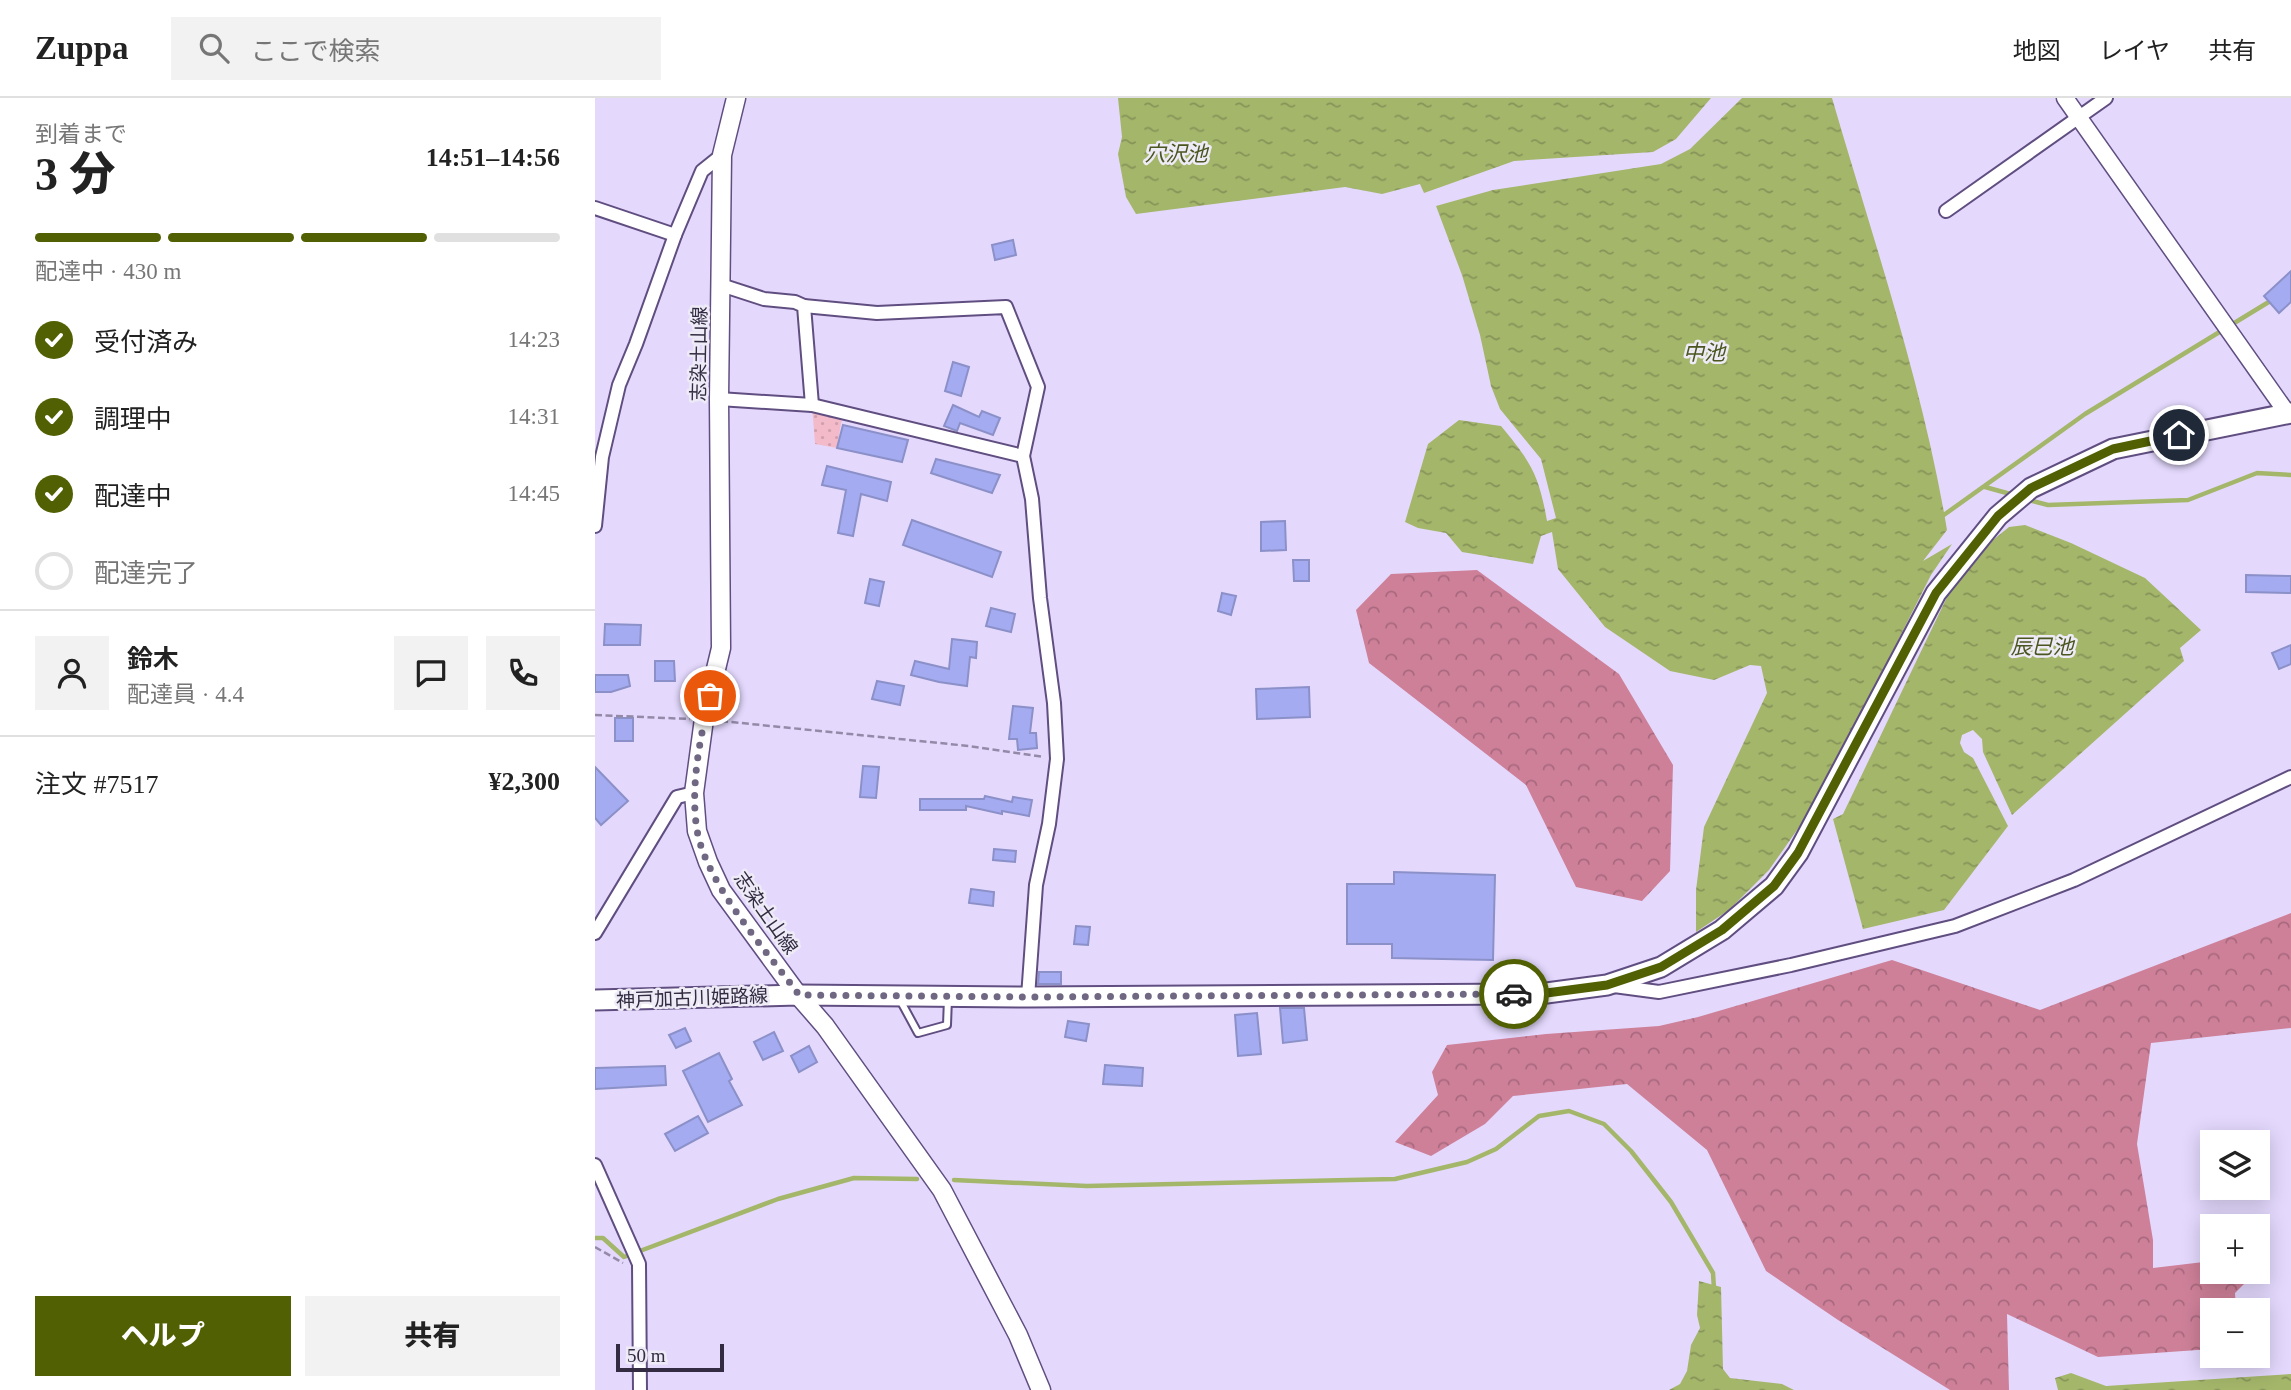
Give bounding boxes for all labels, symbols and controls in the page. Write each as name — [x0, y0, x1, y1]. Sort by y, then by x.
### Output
search box — [171, 17, 661, 80]
icon: search — [195, 29, 233, 67]
text: Zuppa — [35, 30, 129, 66]
text: ここで検索 — [251, 37, 381, 66]
text: 地図 — [2013, 38, 2061, 64]
text: レイヤ — [2099, 38, 2170, 64]
text: 共有 — [2208, 38, 2256, 64]
text: 到着まで — [35, 122, 127, 147]
water label: 穴沢池 — [1145, 142, 1209, 166]
text: 14:51–14:56 — [426, 143, 560, 172]
text: 3 分 — [35, 149, 116, 200]
text: 配達中 · 430 m — [35, 259, 181, 284]
street label: 志染土山線 — [688, 306, 710, 402]
icon: check — [35, 321, 73, 359]
text: 14:23 — [508, 327, 560, 352]
text: 受付済み — [94, 328, 198, 357]
water label: 中池 — [1683, 341, 1727, 365]
icon: check — [35, 398, 73, 436]
text: 14:31 — [508, 404, 560, 429]
text: 調理中 — [94, 405, 172, 434]
pin — [2149, 405, 2209, 465]
icon: home — [2160, 416, 2198, 454]
icon: check — [35, 475, 73, 513]
text: 14:45 — [508, 481, 560, 506]
text: 配達中 — [94, 482, 172, 511]
text: 配達完了 — [94, 559, 198, 588]
water label: 辰巳池 — [2011, 635, 2075, 659]
button: person — [35, 636, 109, 710]
button: chat — [394, 636, 468, 710]
button: phone — [486, 636, 560, 710]
text: 鈴木 — [127, 645, 179, 674]
pin — [680, 666, 740, 726]
icon: bag — [691, 677, 729, 715]
text: 配達員 · 4.4 — [127, 682, 244, 707]
text: ¥2,300 — [489, 767, 560, 796]
text: 注文 #7517 — [35, 770, 159, 799]
street label: 志染土山線 — [730, 868, 802, 958]
courier — [1479, 959, 1549, 1029]
icon: car — [1495, 975, 1533, 1013]
street label: 神戸加古川姫路線 — [616, 985, 768, 1011]
map controls — [2200, 1130, 2270, 1368]
button: layers — [2200, 1130, 2270, 1200]
button: + — [2200, 1214, 2270, 1284]
button: ヘルプ — [35, 1296, 291, 1376]
button: 共有 — [305, 1296, 560, 1376]
button: − — [2200, 1298, 2270, 1368]
scale bar — [616, 1341, 725, 1373]
text: 50 m — [627, 1345, 666, 1366]

